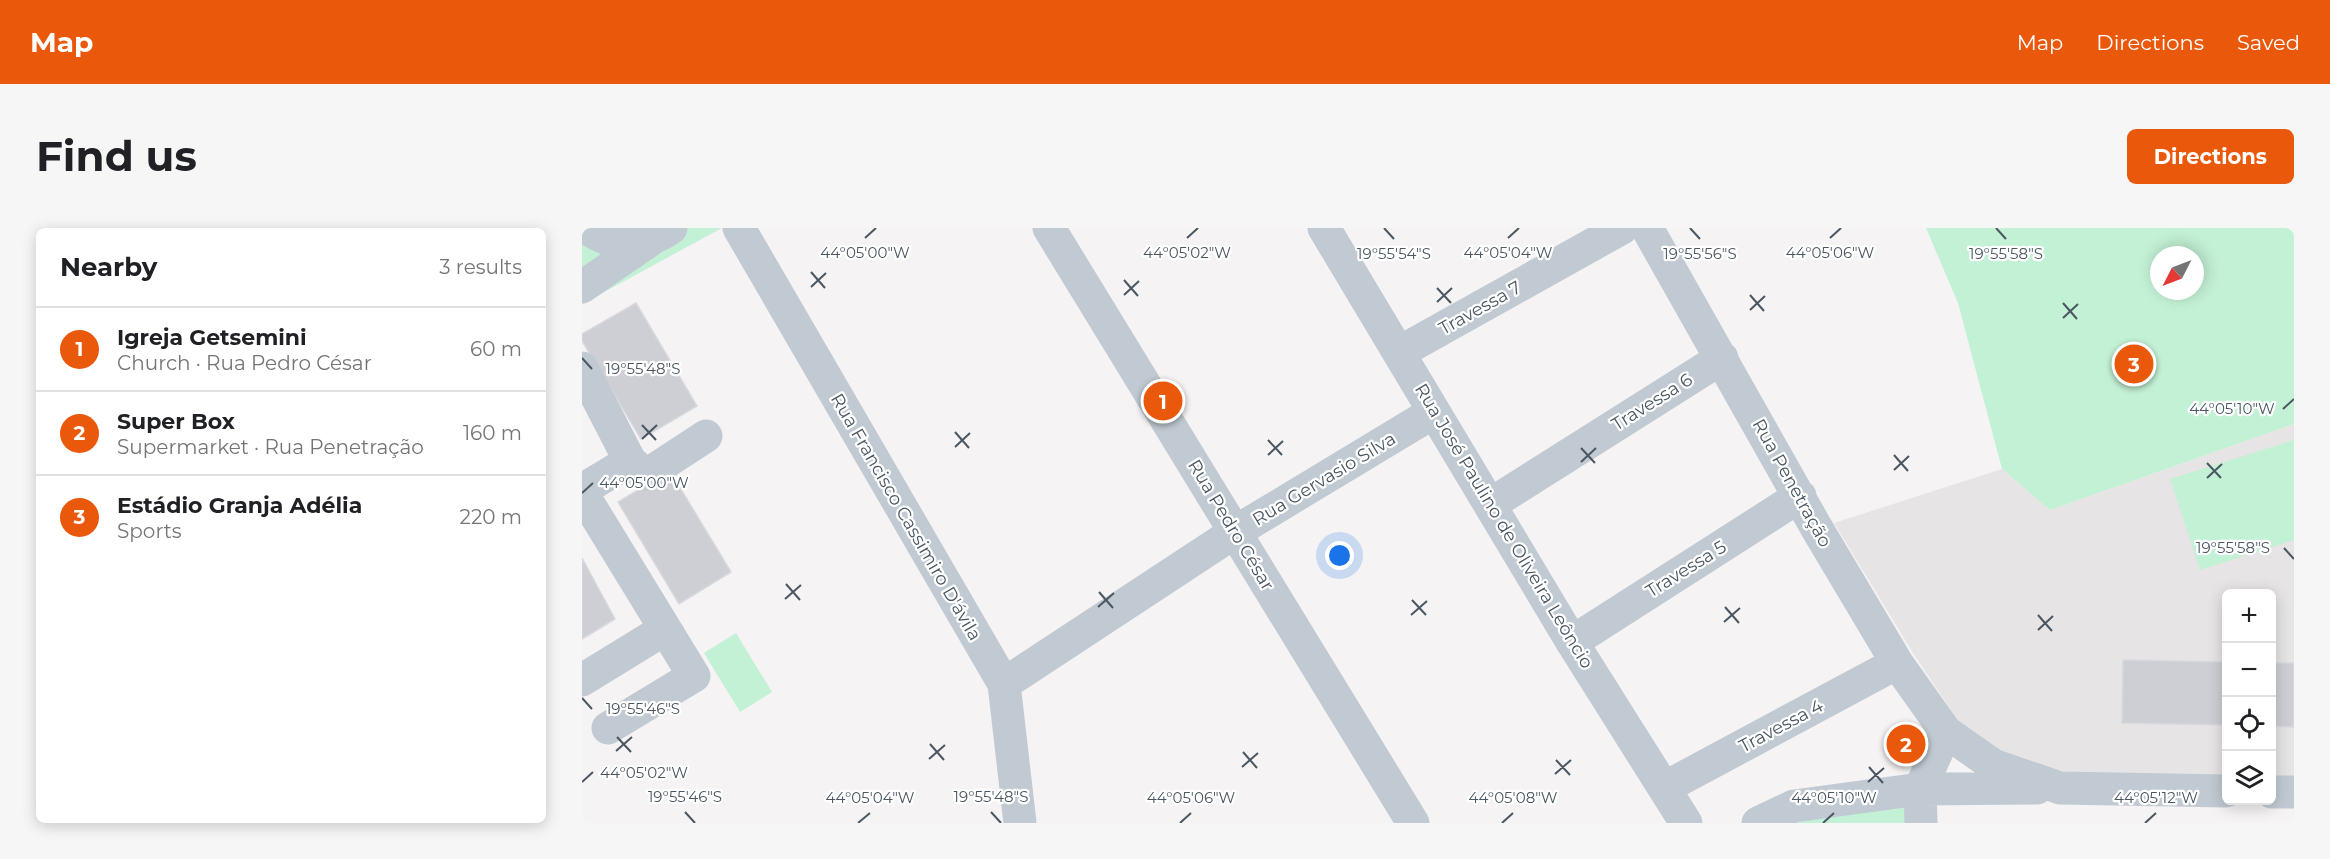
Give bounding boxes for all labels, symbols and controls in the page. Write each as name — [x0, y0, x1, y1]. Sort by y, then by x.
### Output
text: Map — [30, 25, 93, 59]
text: Map — [2017, 30, 2063, 55]
text: Directions — [2096, 30, 2204, 55]
text: Saved — [2237, 30, 2300, 55]
button: Directions — [2127, 129, 2294, 184]
text: Find us — [36, 130, 197, 182]
text: 44°05'00"W — [820, 243, 910, 262]
text: 44°05'02"W — [1143, 243, 1231, 262]
text: 44°05'04"W — [1464, 243, 1553, 262]
text: 44°05'06"W — [1786, 243, 1875, 262]
text: 19°55'54"S — [1357, 244, 1431, 263]
text: 19°55'56"S — [1663, 244, 1737, 263]
text: 19°55'58"S — [1969, 244, 2043, 263]
north arrow — [2150, 246, 2204, 300]
text: Nearby — [60, 251, 157, 283]
text: 3 results — [439, 255, 522, 279]
street label: Travessa 7 — [1435, 276, 1525, 340]
text: Igreja Getsemini — [117, 324, 307, 351]
text: 1 — [76, 337, 83, 361]
text: 60 m — [470, 337, 522, 361]
pin: 3 — [2114, 342, 2154, 386]
text: Church · Rua Pedro César — [117, 351, 372, 375]
text: 19°55'48"S — [606, 359, 680, 378]
street label: Travessa 6 — [1607, 368, 1697, 436]
pin: 1 — [1144, 378, 1182, 423]
street label: Rua José Paulino de Oliveira Leôncio — [1410, 379, 1598, 673]
street label: Rua Francisco Cassimiro D'ávila — [826, 389, 986, 645]
text: 44°05'10"W — [2189, 399, 2275, 418]
text: Super Box — [117, 408, 235, 435]
street label: Rua Penetração — [1748, 415, 1836, 551]
text: 2 — [74, 421, 85, 445]
text: 160 m — [463, 421, 522, 445]
street label: Rua Gervasio Silva — [1248, 428, 1400, 530]
text: Supermarket · Rua Penetração — [117, 435, 424, 459]
street label: Rua Pedro César — [1183, 455, 1279, 595]
text: 44°05'00"W — [599, 473, 689, 492]
text: Estádio Granja Adélia — [117, 492, 362, 519]
text: 3 — [74, 505, 85, 529]
text: 220 m — [460, 505, 522, 529]
text: Sports — [117, 519, 182, 543]
street label: Travessa 5 — [1642, 536, 1730, 602]
text: 19°55'58"S — [2196, 538, 2270, 557]
your location — [1325, 541, 1354, 570]
map controls — [2222, 589, 2276, 805]
button: + — [2222, 589, 2276, 643]
button: − — [2222, 643, 2276, 697]
street label: Travessa 4 — [1735, 695, 1827, 757]
button: locate — [2222, 697, 2276, 751]
text: 19°55'46"S — [606, 699, 680, 718]
pin: 2 — [1886, 722, 1926, 766]
button: layers — [2222, 751, 2276, 805]
text: 44°05'02"W — [600, 763, 688, 782]
text: 19°55'46"S — [648, 787, 722, 806]
text: 19°55'48"S — [954, 787, 1028, 806]
text: 44°05'04"W — [826, 788, 915, 807]
text: 44°05'06"W — [1147, 788, 1236, 807]
text: 44°05'08"W — [1468, 788, 1558, 807]
text: 44°05'10"W — [1791, 788, 1877, 807]
text: 44°05'12"W — [2114, 788, 2198, 807]

